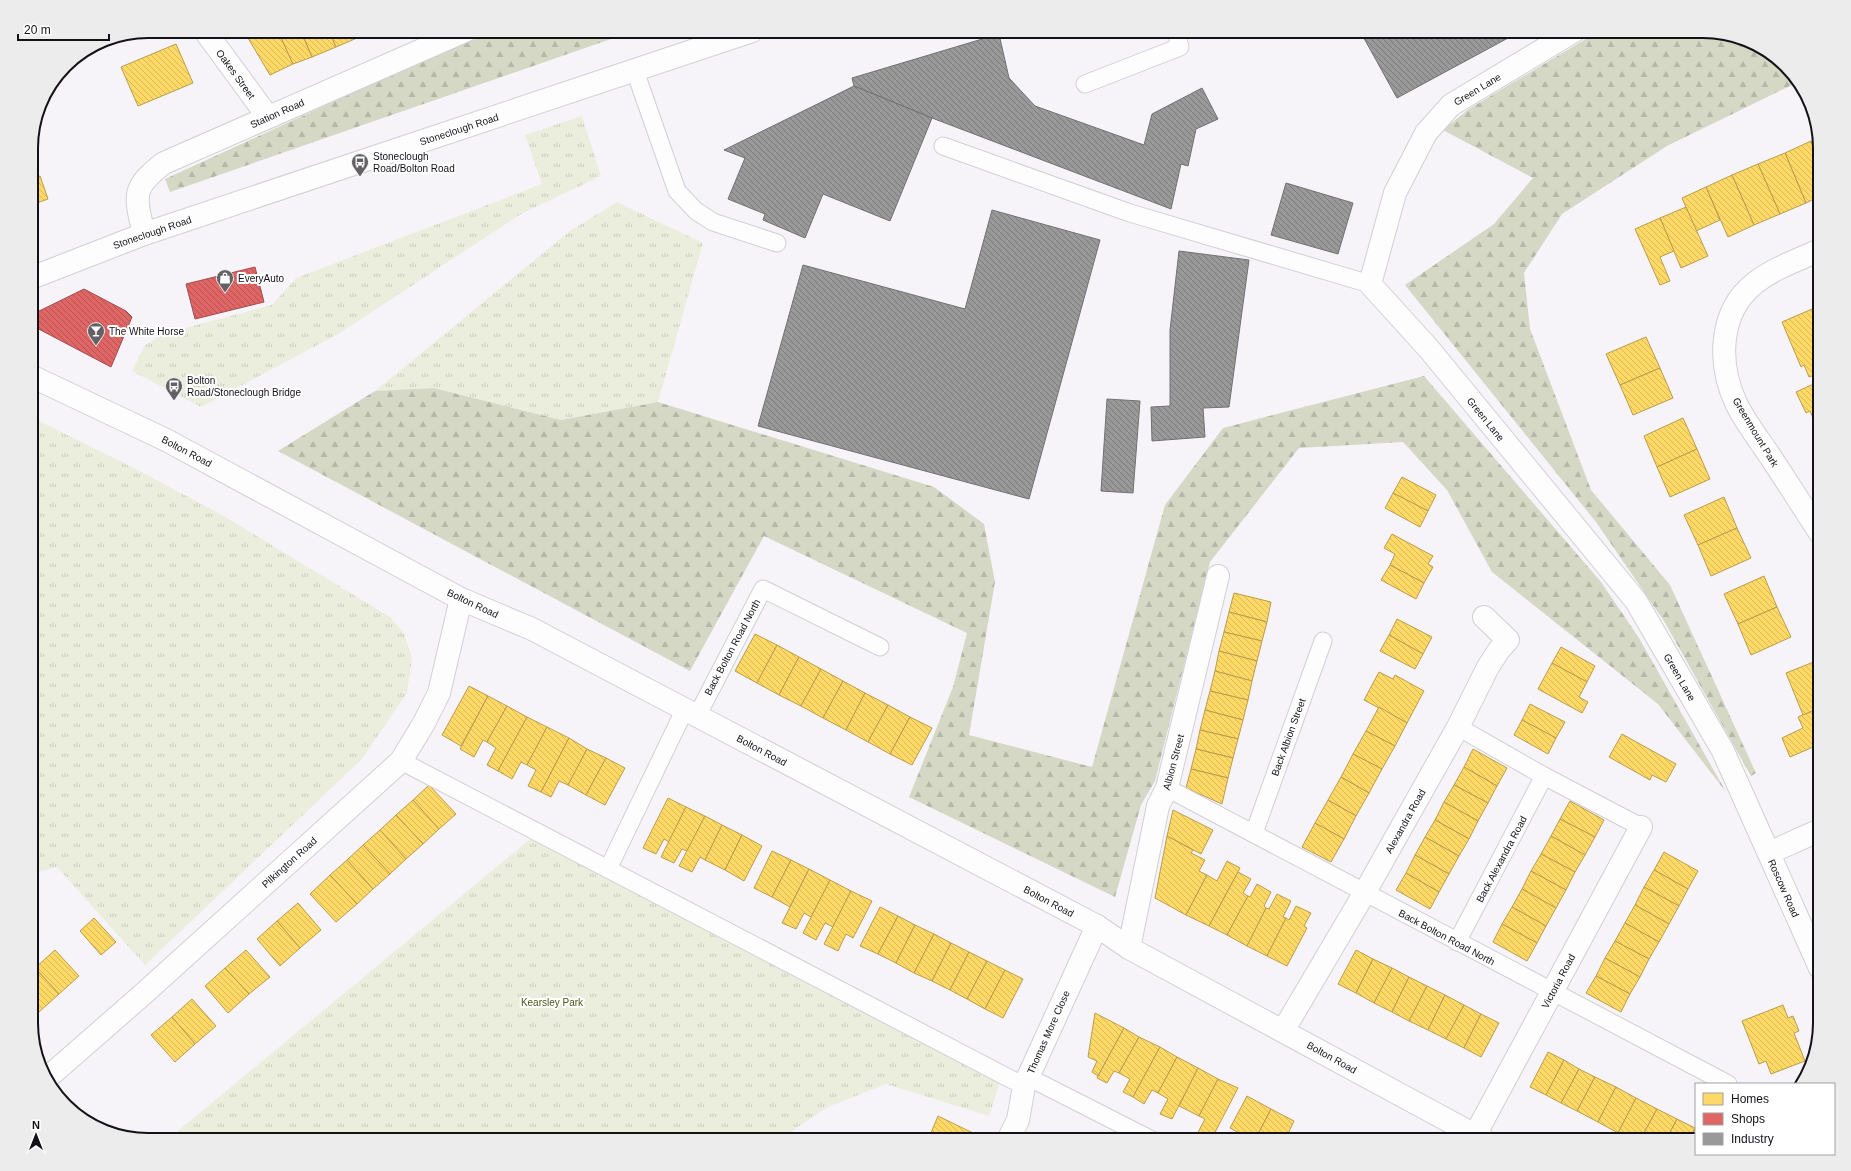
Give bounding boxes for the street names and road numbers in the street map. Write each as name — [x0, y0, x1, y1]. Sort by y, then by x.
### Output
street label: Oakes Street — [214, 47, 257, 101]
street label: Green Lane — [1452, 71, 1503, 108]
street label: Station Road — [249, 97, 306, 130]
street label: Stoneclough Road — [418, 112, 500, 147]
street label: Stoneclough Road — [111, 214, 193, 251]
street label: Green Lane — [1465, 395, 1507, 444]
street label: Greenmount Park — [1731, 396, 1781, 470]
street label: Bolton Road — [160, 434, 214, 469]
street label: Bolton Road — [446, 587, 500, 620]
street label: Back Bolton Road North — [702, 597, 762, 697]
street label: Green Lane — [1662, 652, 1698, 703]
street label: Back Albion Street — [1269, 697, 1308, 777]
street label: Bolton Road — [735, 733, 789, 768]
street label: Albion Street — [1161, 733, 1186, 791]
street label: Alexandra Road — [1383, 787, 1428, 855]
street label: Back Alexandra Road — [1474, 814, 1529, 904]
street label: Pilkington Road — [260, 835, 319, 890]
street label: Roscow Road — [1766, 858, 1801, 919]
street label: Bolton Road — [1022, 884, 1076, 919]
street label: Back Bolton Road North — [1397, 907, 1497, 967]
street label: Victoria Road — [1540, 952, 1577, 1010]
street label: Thomas More Close — [1025, 988, 1072, 1076]
street label: Bolton Road — [1305, 1039, 1358, 1076]

